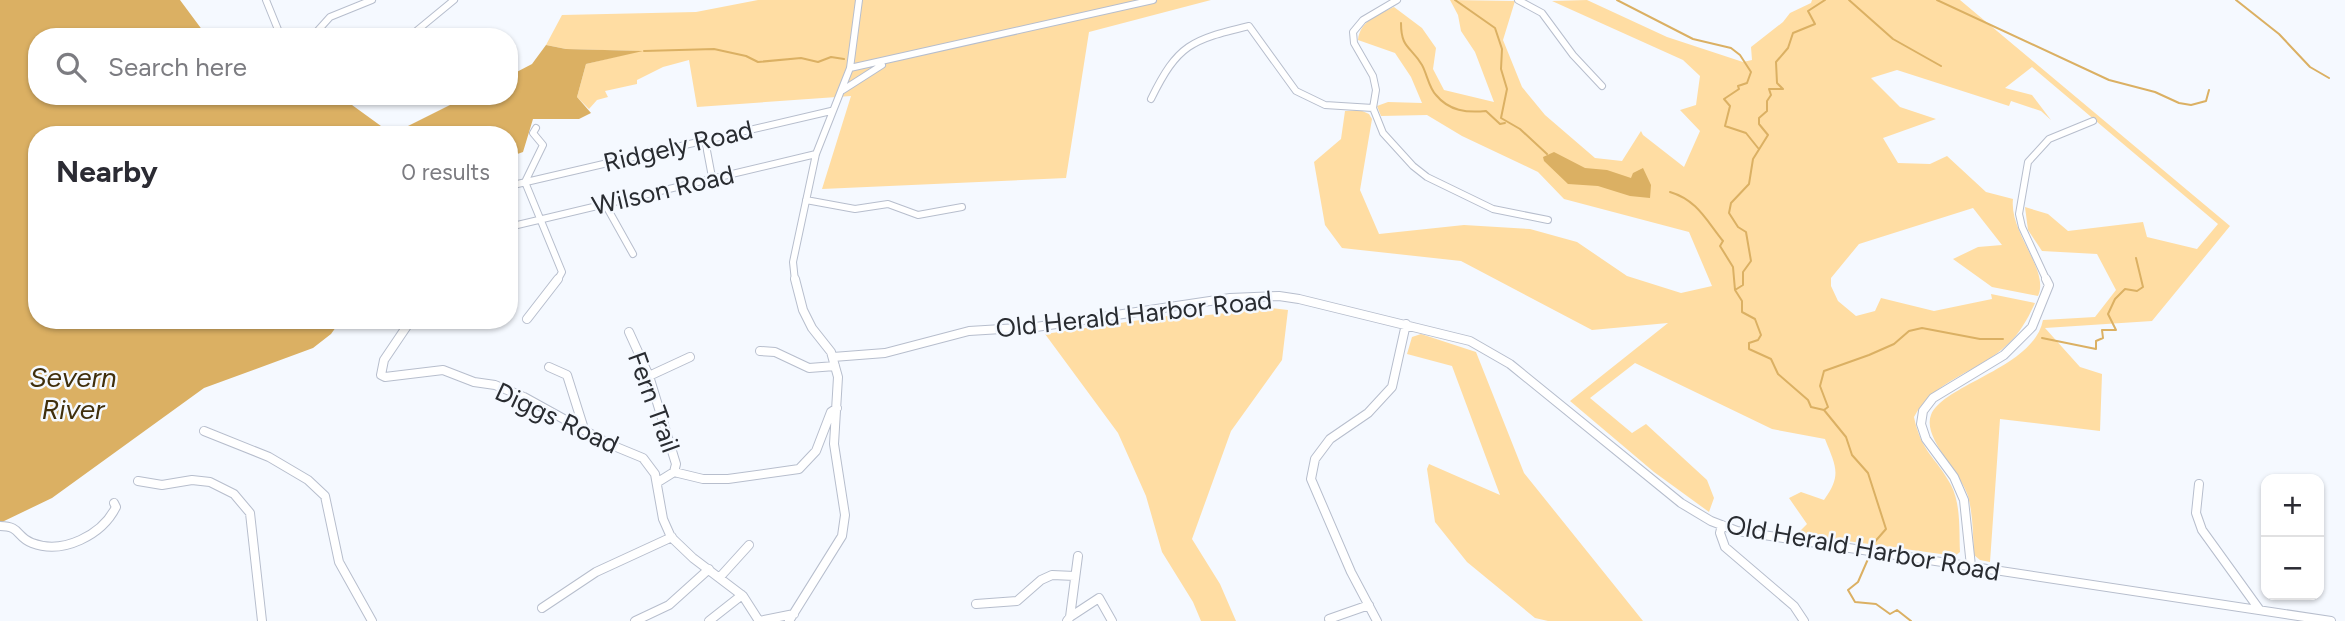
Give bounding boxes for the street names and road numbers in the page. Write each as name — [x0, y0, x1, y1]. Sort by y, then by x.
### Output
street label: Ridgely Road — [600, 113, 756, 179]
street label: Wilson Road — [589, 158, 737, 222]
street label: Old Herald Harbor Road — [994, 284, 1274, 344]
street label: Fern Trail — [621, 347, 687, 457]
street label: Diggs Road — [490, 375, 624, 461]
street label: Old Herald Harbor Road — [1724, 508, 2002, 588]

